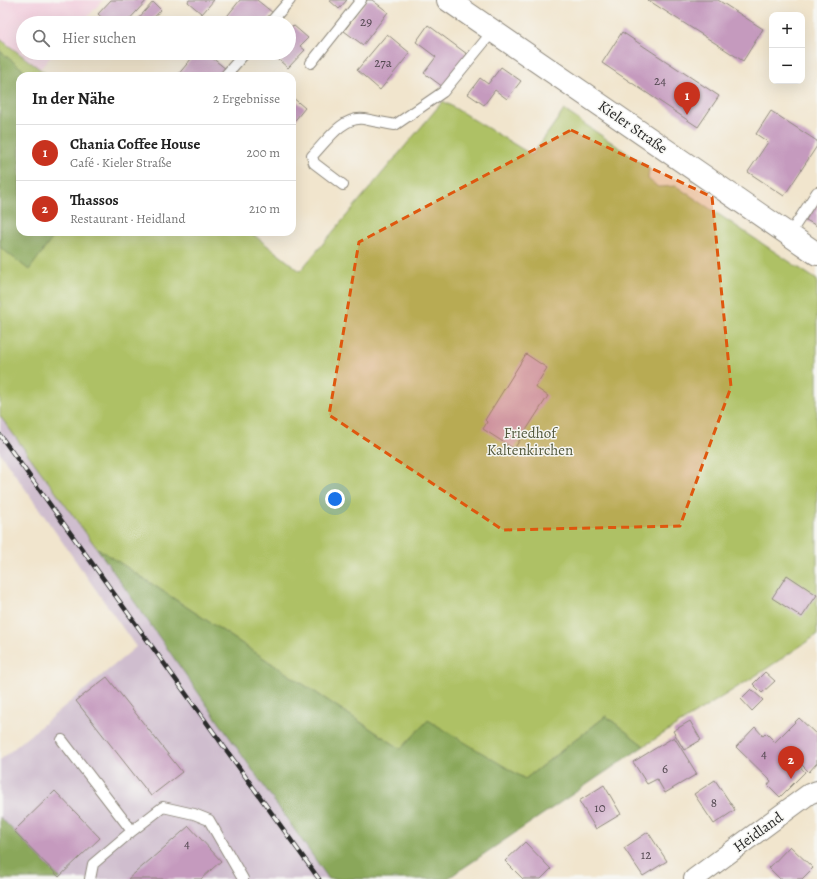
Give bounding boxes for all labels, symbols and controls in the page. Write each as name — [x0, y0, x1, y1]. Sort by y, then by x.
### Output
map controls — [769, 12, 805, 84]
button: + — [769, 12, 805, 48]
house number: 29 — [360, 13, 372, 30]
search box — [16, 16, 296, 60]
icon: search — [30, 27, 52, 49]
text: Hier suchen — [62, 28, 136, 48]
button: − — [769, 48, 805, 84]
house number: 27a — [374, 54, 392, 71]
house number: 24 — [654, 72, 666, 89]
pin: 1 — [674, 82, 700, 115]
text: In der Nähe — [32, 87, 115, 110]
text: 2 Ergebnisse — [213, 90, 280, 107]
street label: Kieler Straße — [594, 96, 672, 158]
text: Chania Coffee House — [70, 134, 200, 154]
text: 1 — [43, 144, 47, 161]
text: 200 m — [247, 144, 280, 161]
text: Café · Kieler Straße — [70, 154, 172, 171]
text: Thassos — [70, 190, 119, 210]
text: 2 — [42, 200, 48, 217]
text: 210 m — [249, 200, 280, 217]
text: Restaurant · Heidland — [70, 210, 185, 227]
park label: Friedhof Kaltenkirchen — [487, 423, 573, 460]
your location — [325, 489, 345, 509]
house number: 4 — [761, 745, 767, 762]
pin: 2 — [778, 746, 804, 779]
house number: 6 — [662, 760, 668, 777]
house number: 8 — [711, 794, 717, 811]
house number: 10 — [594, 799, 606, 816]
street label: Heidland — [729, 807, 788, 857]
house number: 4 — [184, 835, 190, 852]
house number: 12 — [641, 846, 651, 863]

